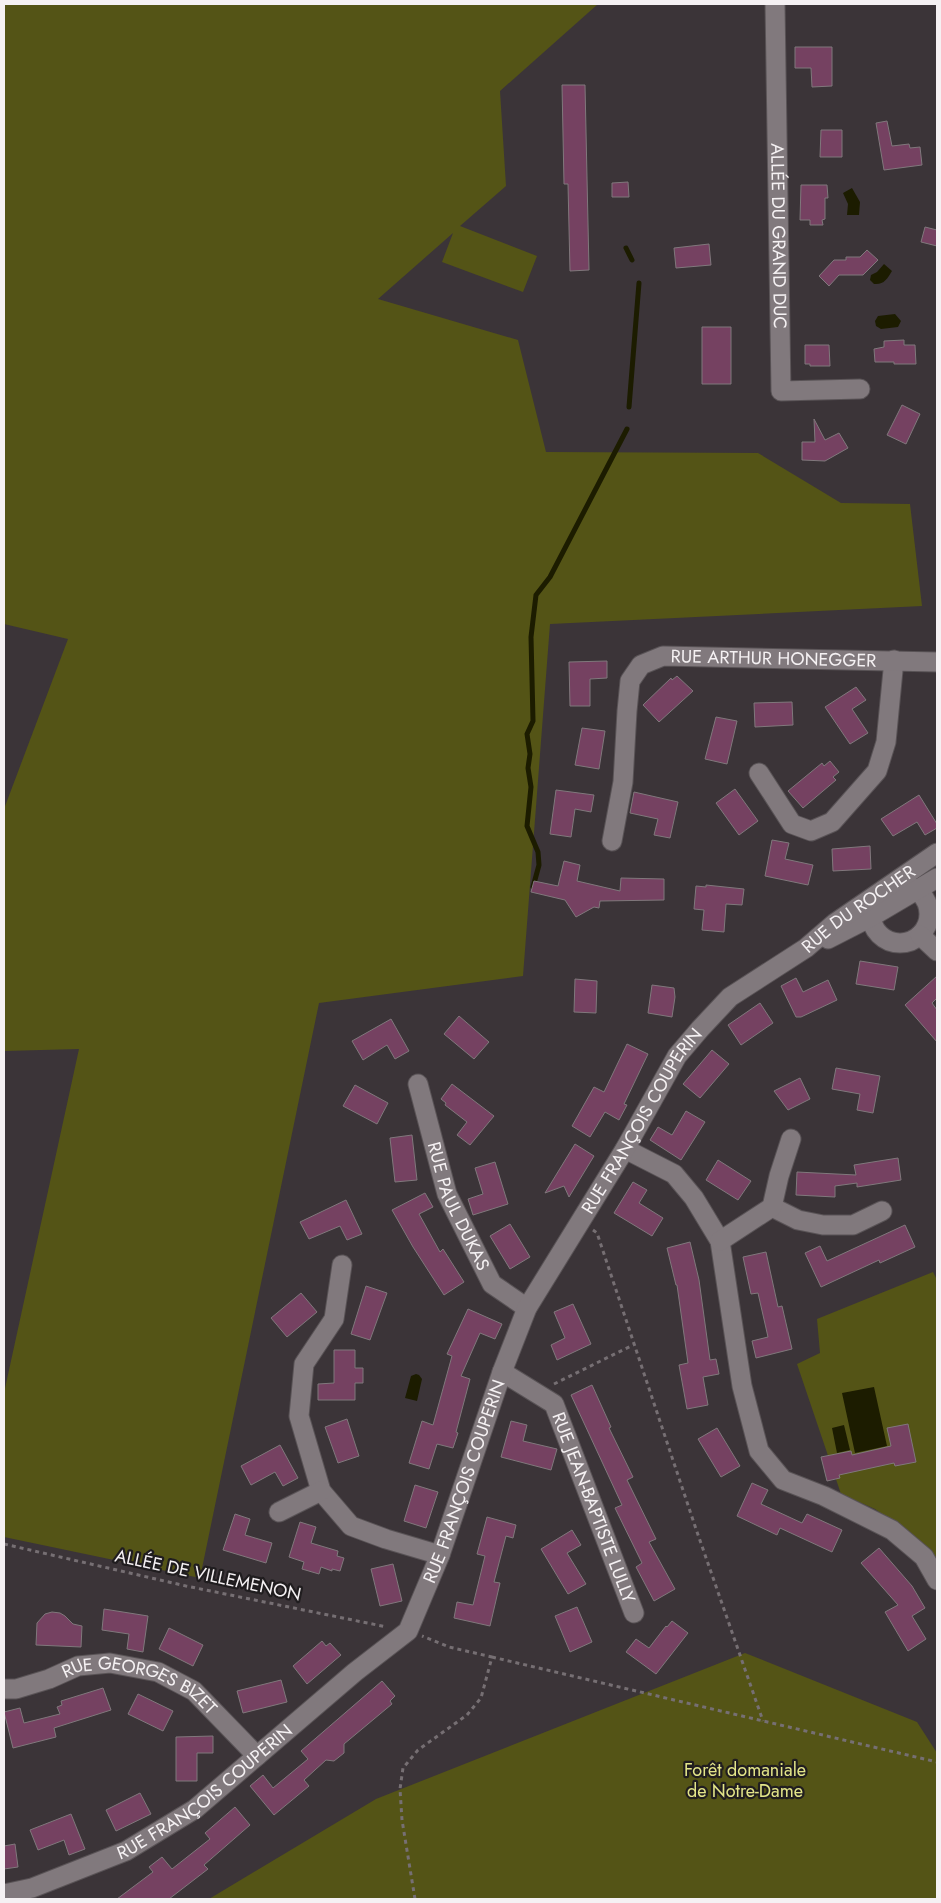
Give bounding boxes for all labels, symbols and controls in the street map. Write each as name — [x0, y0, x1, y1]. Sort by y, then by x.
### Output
street label: ALLÉE DU GRAND DUC — [764, 143, 793, 329]
street label: RUE ARTHUR HONEGGER — [670, 643, 877, 674]
street label: RUE DU ROCHER — [796, 859, 920, 959]
street label: RUE FRANÇOIS COUPERIN — [575, 1022, 708, 1219]
street label: RUE PAUL DUKAS — [421, 1139, 496, 1275]
street label: RUE FRANÇOIS COUPERIN — [417, 1376, 512, 1587]
street label: RUE JEAN-BAPTISTE LULLY — [545, 1408, 642, 1608]
street label: ALLÉE DE VILLEMENON — [112, 1543, 304, 1607]
street label: RUE GEORGES BIZET — [58, 1650, 223, 1721]
street label: RUE FRANÇOIS COUPERIN — [113, 1718, 298, 1866]
park label: Forêt domaniale de Notre-Dame — [684, 1757, 806, 1804]

